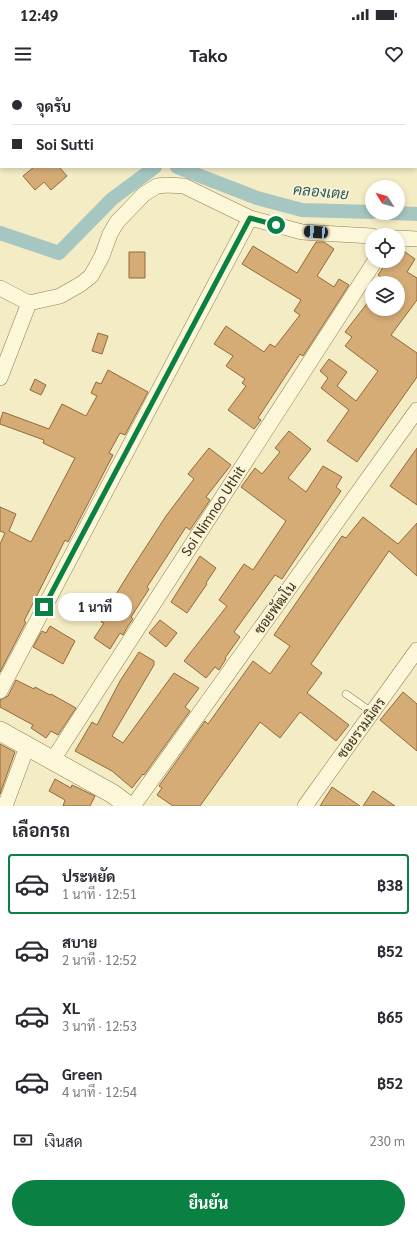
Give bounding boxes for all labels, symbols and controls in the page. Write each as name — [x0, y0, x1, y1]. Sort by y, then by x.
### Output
text: 12:49 — [20, 5, 58, 24]
icon: menu — [12, 43, 34, 65]
text: Tako — [189, 43, 228, 66]
icon: heart — [383, 43, 405, 65]
text: จุดรับ — [36, 96, 71, 115]
text: Soi Sutti — [36, 134, 94, 153]
water label: คลองเตย — [293, 179, 350, 202]
north arrow — [365, 180, 405, 220]
map controls — [365, 180, 405, 316]
route start — [267, 216, 285, 234]
car — [304, 225, 328, 239]
button: locate — [365, 228, 405, 268]
button: layers — [365, 276, 405, 316]
street label: Soi Nimnoo Uthit — [176, 462, 248, 559]
street label: ซอยพัฒโน — [249, 577, 299, 637]
callout: 1 นาที — [58, 593, 132, 621]
route end — [35, 598, 53, 616]
text: 1 นาที — [78, 598, 112, 615]
street label: ซอยรวมมิตร — [332, 693, 389, 762]
text: เลือกรถ — [12, 818, 70, 841]
icon: car — [14, 866, 50, 902]
text: ประหยัด — [62, 866, 115, 885]
text: ฿38 — [377, 875, 403, 894]
text: 1 นาที · 12:51 — [62, 885, 137, 902]
icon: car — [14, 932, 50, 968]
text: สบาย — [62, 932, 97, 951]
text: ฿52 — [377, 941, 403, 960]
text: 2 นาที · 12:52 — [62, 951, 137, 968]
icon: car — [14, 998, 50, 1034]
text: XL — [62, 998, 80, 1017]
text: ฿65 — [377, 1007, 403, 1026]
text: 3 นาที · 12:53 — [62, 1017, 137, 1034]
icon: car — [14, 1064, 50, 1100]
text: Green — [62, 1064, 102, 1083]
text: ฿52 — [377, 1073, 403, 1092]
text: 4 นาที · 12:54 — [62, 1083, 137, 1100]
icon: cash — [12, 1129, 34, 1151]
text: เงินสด — [44, 1131, 83, 1150]
text: 230 m — [369, 1132, 405, 1149]
button: ยืนยัน — [12, 1180, 405, 1226]

